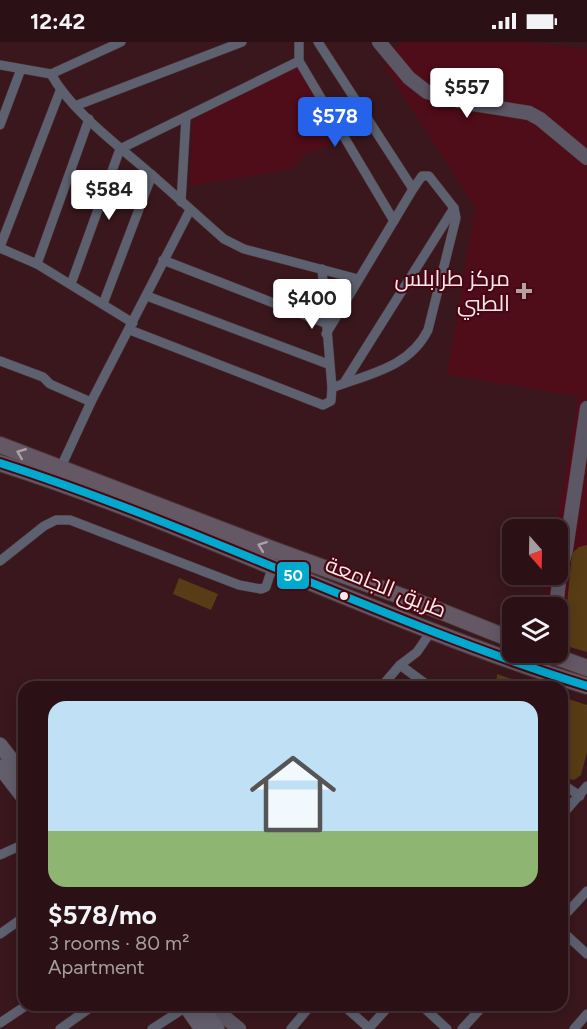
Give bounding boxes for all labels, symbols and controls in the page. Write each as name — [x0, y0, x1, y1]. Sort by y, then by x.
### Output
text: 12:42 — [30, 8, 85, 35]
pin: $557 — [431, 68, 503, 119]
text: $557 — [444, 75, 490, 99]
pin: $578 — [299, 97, 371, 148]
text: $578 — [312, 104, 358, 128]
pin: $584 — [73, 170, 145, 221]
text: $584 — [85, 177, 133, 201]
place label: مركز طرابلس الطبي — [395, 265, 510, 320]
pin: $400 — [276, 279, 348, 330]
marker: مركز طرابلس الطبي — [515, 282, 533, 300]
text: $400 — [287, 286, 337, 310]
one-way arrow — [16, 448, 27, 460]
north arrow — [502, 519, 568, 585]
map controls — [502, 519, 568, 663]
one-way arrow — [257, 540, 268, 553]
street label: طريق الجامعة — [321, 550, 451, 624]
line badge: 50 — [276, 561, 310, 590]
text: 50 — [283, 566, 303, 585]
unlabelled marker — [338, 590, 350, 602]
button: layers — [502, 597, 568, 663]
icon: home — [239, 740, 347, 848]
text: $578/mo — [48, 899, 157, 931]
text: 3 rooms · 80 m² — [48, 931, 189, 955]
text: Apartment — [48, 955, 145, 979]

